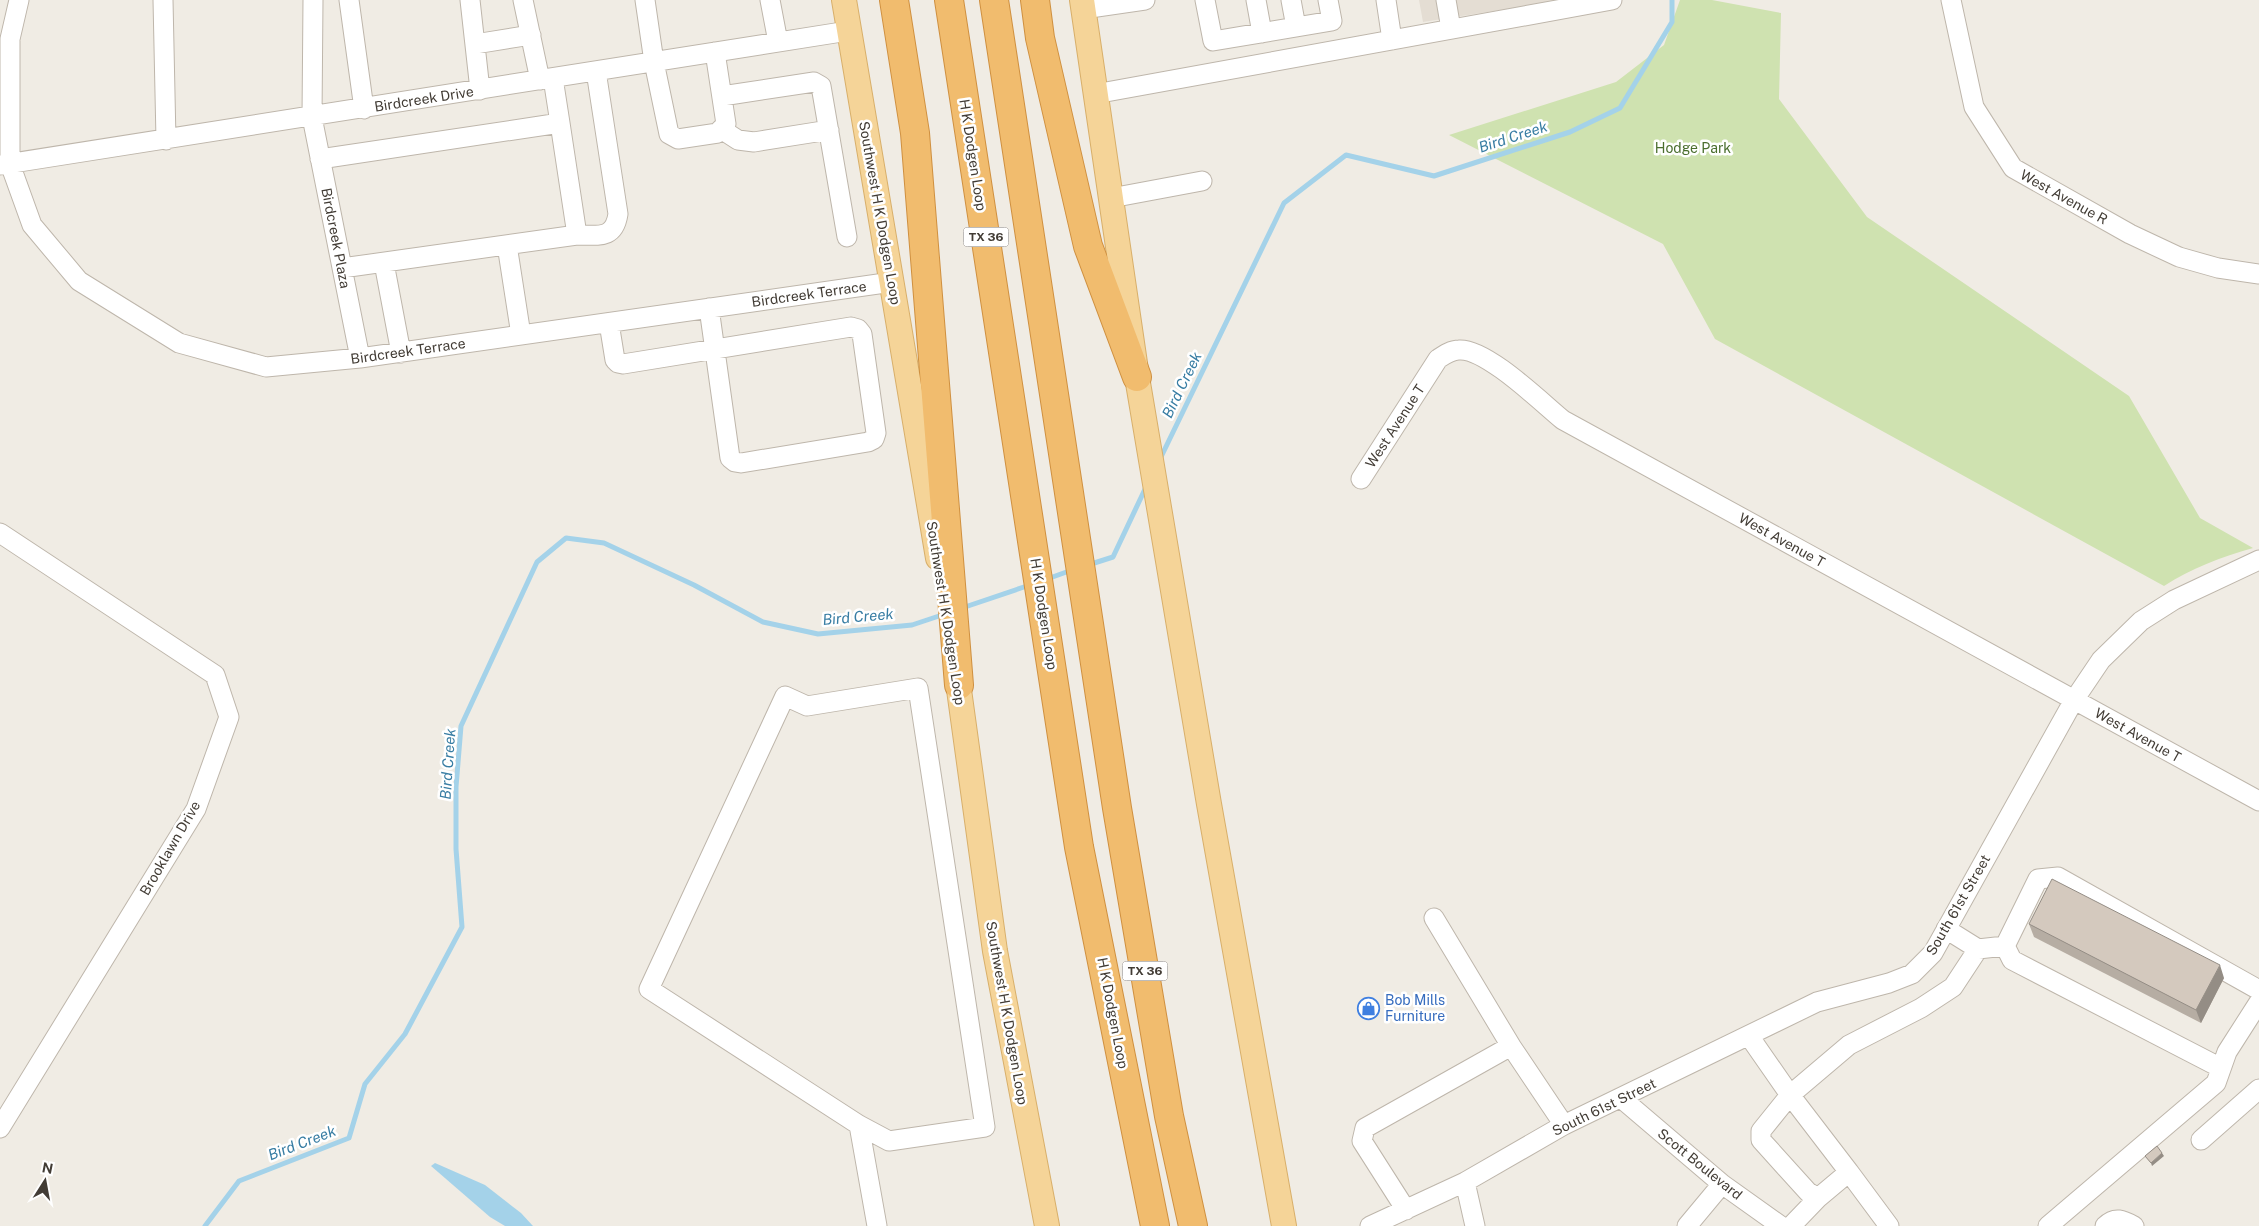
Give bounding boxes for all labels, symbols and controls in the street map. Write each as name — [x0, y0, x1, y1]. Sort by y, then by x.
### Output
street label: Birdcreek Drive — [373, 83, 475, 115]
street label: H K Dodgen Loop — [956, 98, 990, 212]
water label: Bird Creek — [1476, 117, 1550, 156]
street label: Southwest H K Dodgen Loop — [856, 120, 904, 306]
park label: Hodge Park — [1655, 140, 1731, 156]
street label: West Avenue R — [2018, 166, 2110, 228]
street label: Birdcreek Plaza — [318, 186, 354, 290]
road number: TX 36 — [964, 228, 1008, 246]
street label: Birdcreek Terrace — [751, 278, 868, 310]
street label: Birdcreek Terrace — [350, 335, 467, 367]
water label: Bird Creek — [1158, 348, 1205, 421]
street label: West Avenue T — [1362, 381, 1428, 471]
street label: West Avenue T — [1736, 510, 1828, 570]
street label: Southwest H K Dodgen Loop — [924, 520, 968, 706]
street label: H K Dodgen Loop — [1027, 557, 1061, 671]
water label: Bird Creek — [822, 605, 895, 628]
street label: West Avenue T — [2092, 705, 2184, 765]
water label: Bird Creek — [437, 727, 459, 800]
street label: Brooklawn Drive — [137, 798, 203, 898]
street label: South 61st Street — [1923, 852, 1993, 958]
street label: Southwest H K Dodgen Loop — [983, 920, 1031, 1106]
street label: H K Dodgen Loop — [1094, 956, 1132, 1070]
road number: TX 36 — [1122, 961, 1168, 980]
place label: Bob Mills Furniture — [1385, 992, 1445, 1024]
shop icon: Bob Mills Furniture — [1357, 996, 1381, 1020]
street label: South 61st Street — [1550, 1075, 1658, 1139]
water label: Bird Creek — [266, 1122, 339, 1163]
street label: Scott Boulevard — [1655, 1125, 1745, 1203]
north arrow — [20, 1156, 70, 1206]
text: N — [41, 1159, 54, 1177]

